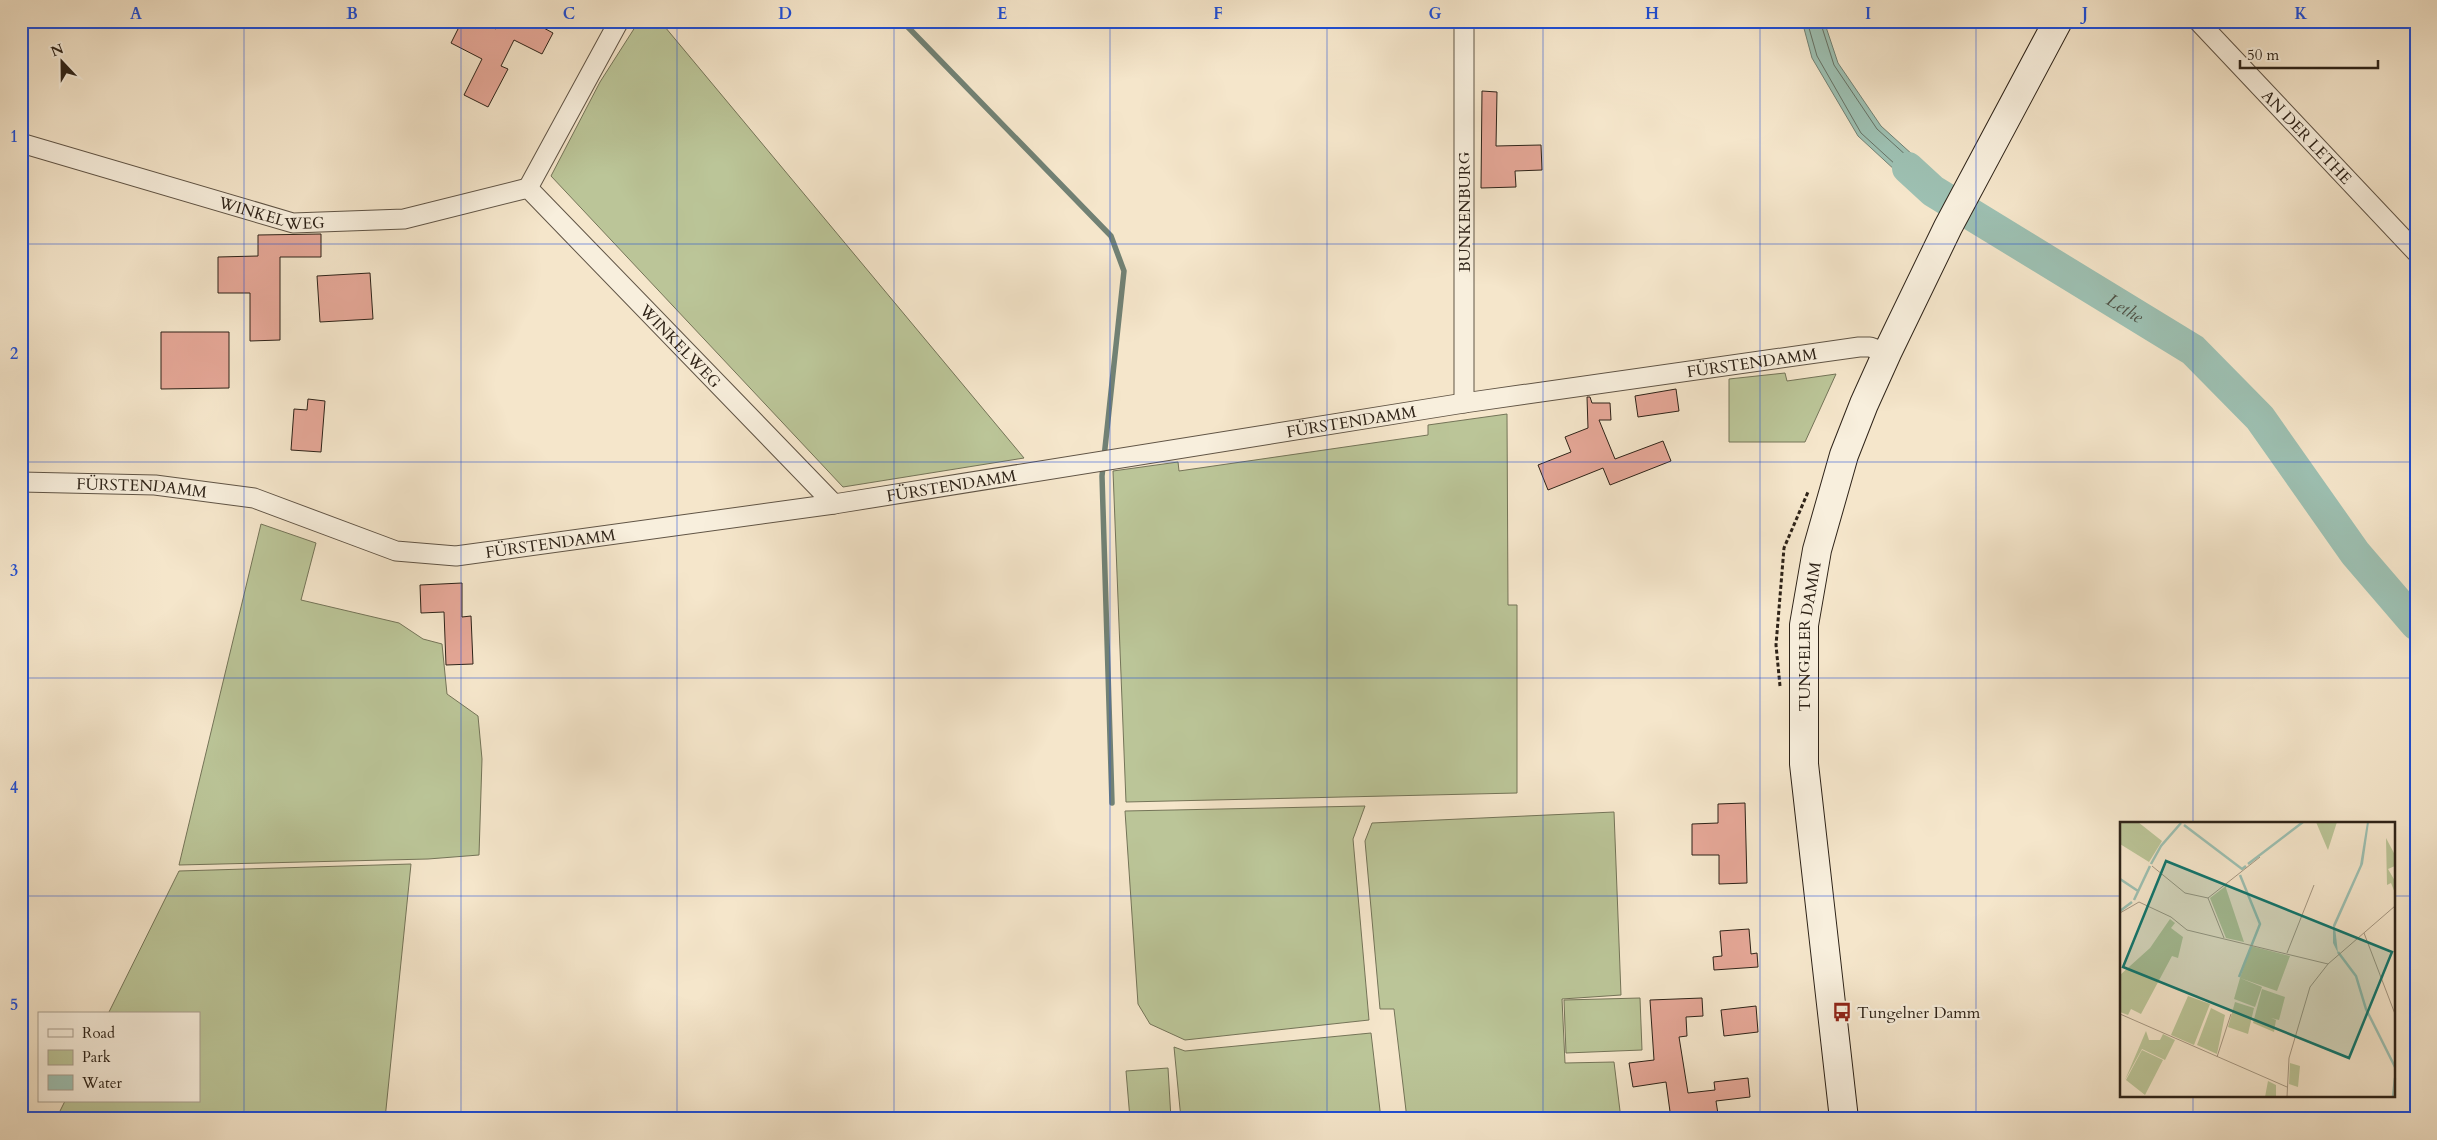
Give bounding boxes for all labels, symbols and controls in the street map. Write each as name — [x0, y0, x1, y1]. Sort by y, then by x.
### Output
text: A — [130, 3, 142, 25]
text: B — [346, 3, 358, 25]
text: C — [563, 3, 575, 25]
text: D — [778, 3, 792, 25]
text: E — [997, 3, 1007, 25]
text: F — [1213, 3, 1223, 25]
text: G — [1428, 3, 1442, 25]
text: H — [1645, 3, 1659, 25]
text: I — [1865, 3, 1871, 25]
text: J — [2080, 3, 2088, 25]
text: K — [2295, 3, 2308, 25]
north arrow — [38, 38, 88, 88]
scale bar — [2240, 38, 2377, 70]
text: N — [48, 39, 67, 61]
text: 50 m — [2247, 45, 2279, 65]
street label: AN DER LETHE — [2256, 85, 2356, 189]
text: 1 — [10, 126, 18, 148]
street label: BUNKENBURG — [1454, 151, 1476, 272]
street label: WINKELWEG — [215, 191, 325, 235]
water label: Lethe — [2102, 288, 2149, 330]
street label: WINKELWEG — [634, 299, 726, 393]
text: 2 — [10, 343, 18, 365]
street label: FÜRSTENDAMM — [1686, 343, 1818, 383]
street label: FÜRSTENDAMM — [1285, 401, 1418, 443]
street label: FÜRSTENDAMM — [885, 465, 1018, 507]
street label: FÜRSTENDAMM — [76, 473, 208, 504]
street label: FÜRSTENDAMM — [484, 524, 617, 564]
text: 3 — [10, 560, 18, 582]
street label: TUNGELER DAMM — [1794, 560, 1827, 711]
text: 4 — [10, 777, 18, 799]
inset map — [2120, 822, 2394, 1098]
text: 5 — [10, 994, 18, 1016]
bus stop icon: Tungelner Damm — [1831, 1001, 1853, 1023]
place label: Tungelner Damm — [1857, 1002, 1981, 1024]
legend — [38, 1012, 200, 1102]
text: Road — [82, 1023, 115, 1043]
text: Park — [82, 1047, 111, 1067]
text: Water — [81, 1073, 123, 1093]

